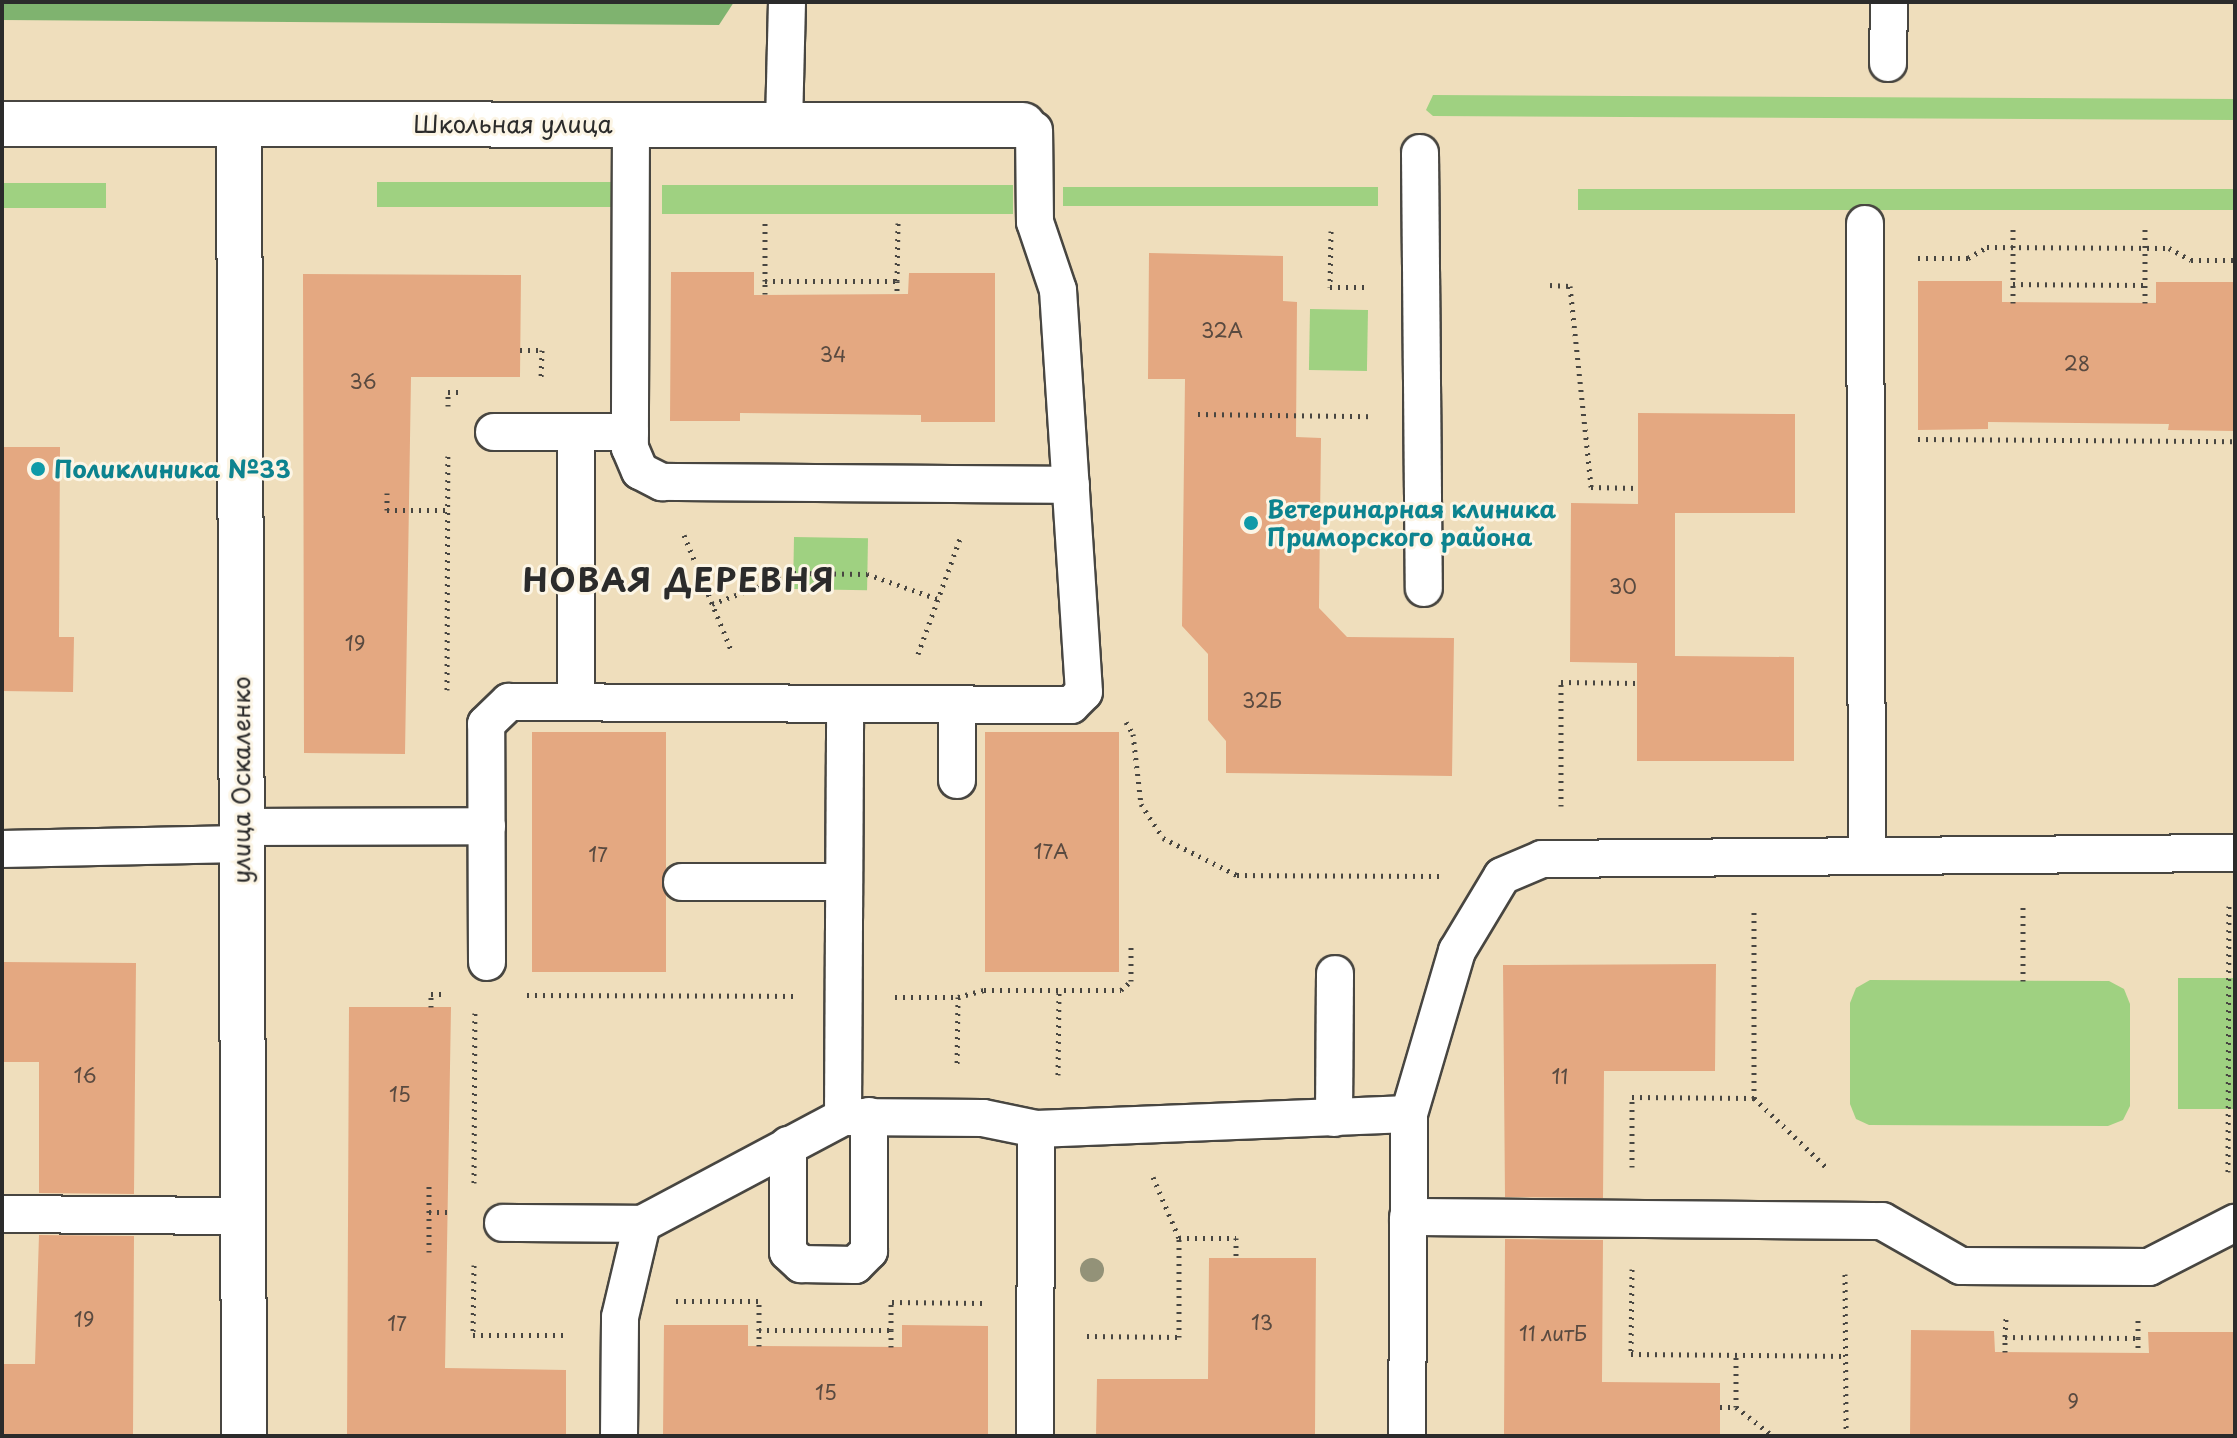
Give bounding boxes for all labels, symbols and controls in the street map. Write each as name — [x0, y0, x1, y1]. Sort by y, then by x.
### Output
street label: Школьная улица — [413, 110, 613, 138]
house number: 32А — [1201, 318, 1243, 342]
house number: 34 — [820, 342, 846, 366]
house number: 28 — [2064, 351, 2090, 375]
house number: 36 — [349, 369, 377, 393]
place label: Поликлиника №33 — [54, 455, 291, 483]
marker: Поликлиника №33 — [29, 460, 47, 478]
place label: Ветеринарная клиника Приморского района — [1267, 495, 1557, 551]
marker: Ветеринарная клиника Приморского района — [1242, 514, 1260, 532]
district label: НОВАЯ ДЕРЕВНЯ — [523, 560, 835, 598]
house number: 30 — [1609, 574, 1637, 598]
house number: 19 — [345, 631, 365, 655]
street label: улица Оскаленко — [227, 676, 255, 884]
house number: 32Б — [1242, 688, 1282, 712]
house number: 17А — [1034, 839, 1068, 863]
house number: 17 — [588, 842, 608, 866]
house number: 16 — [74, 1063, 96, 1087]
house number: 11 — [1552, 1064, 1568, 1088]
house number: 15 — [389, 1082, 411, 1106]
house number: 19 — [74, 1307, 94, 1331]
house number: 13 — [1251, 1310, 1273, 1334]
house number: 17 — [387, 1311, 407, 1335]
house number: 11 литБ — [1519, 1321, 1587, 1345]
house number: 15 — [815, 1380, 837, 1404]
house number: 9 — [2067, 1389, 2079, 1413]

